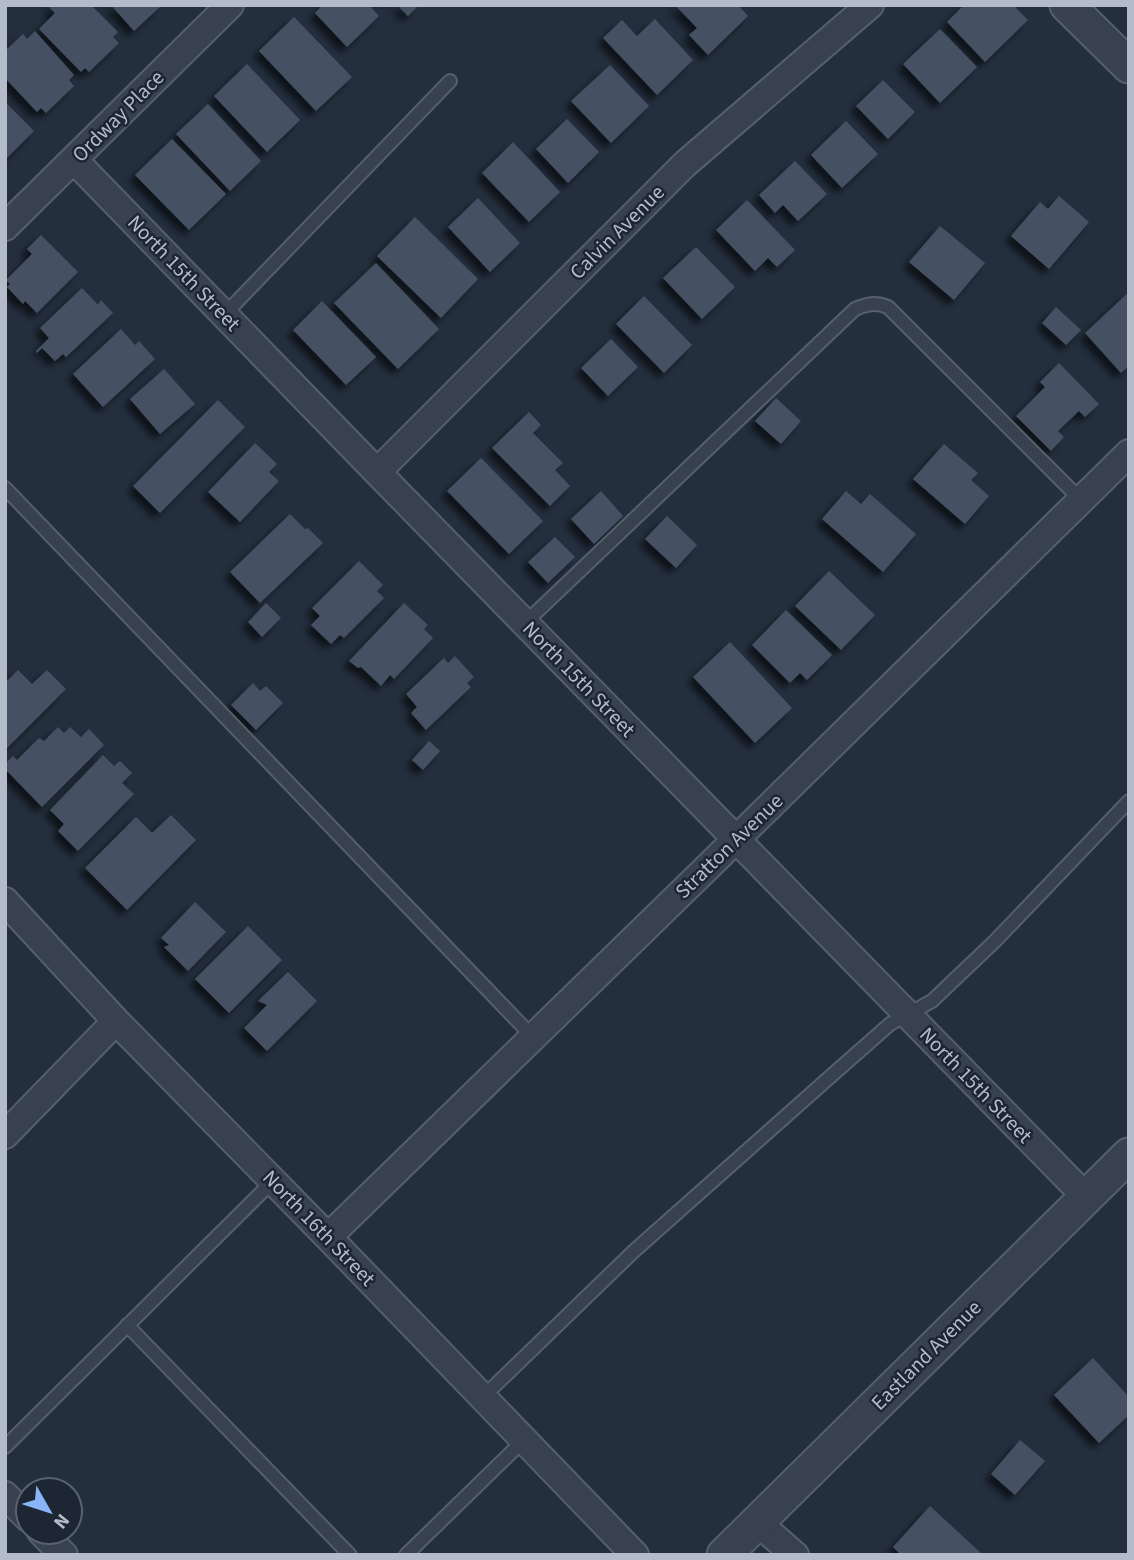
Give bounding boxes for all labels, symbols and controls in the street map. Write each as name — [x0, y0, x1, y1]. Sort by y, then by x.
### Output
street label: Ordway Place — [65, 63, 171, 169]
street label: Calvin Avenue — [563, 178, 671, 286]
street label: North 15th Street — [121, 208, 247, 338]
street label: North 15th Street — [516, 614, 642, 744]
street label: Stratton Avenue — [668, 787, 790, 905]
street label: North 15th Street — [913, 1020, 1039, 1150]
street label: North 16th Street — [256, 1163, 382, 1293]
street label: Eastland Avenue — [864, 1293, 988, 1417]
north arrow — [14, 1476, 84, 1546]
text: N — [47, 1507, 76, 1534]

